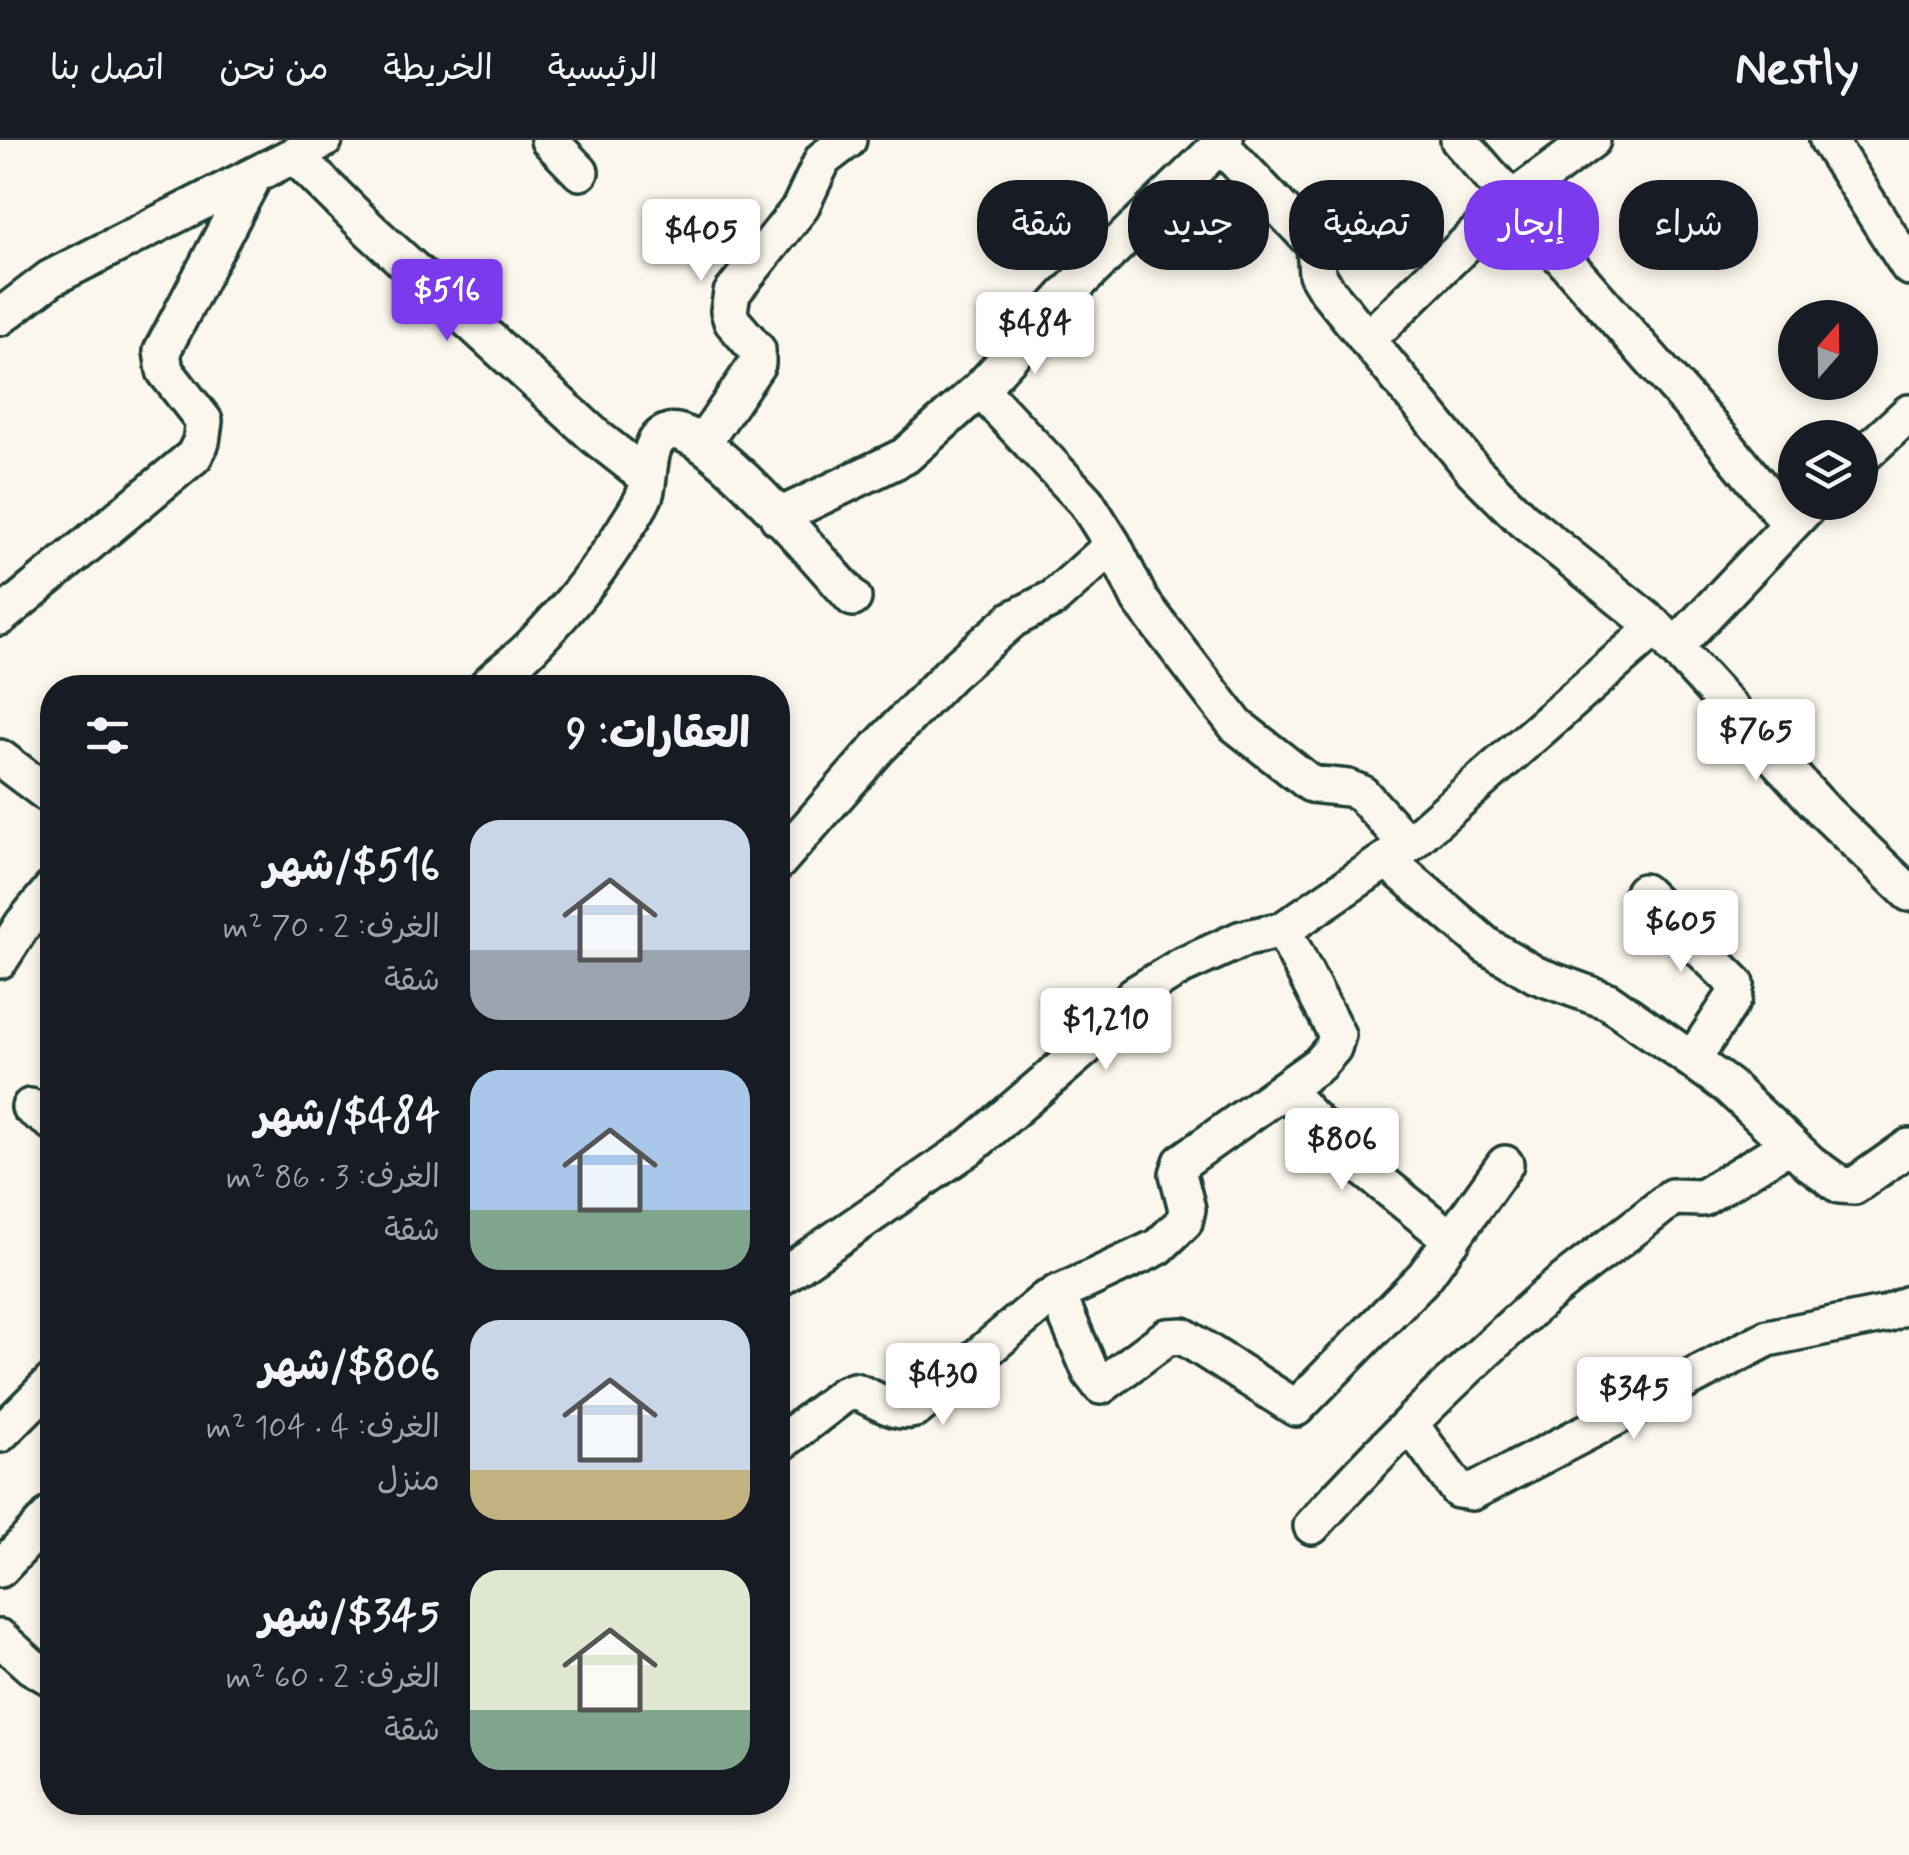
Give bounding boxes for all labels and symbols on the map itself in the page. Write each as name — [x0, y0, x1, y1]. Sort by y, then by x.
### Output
pin: $405 — [642, 199, 760, 284]
pin: $516 — [388, 259, 506, 344]
pin: $484 — [976, 292, 1094, 377]
north arrow — [1778, 300, 1878, 400]
pin: $765 — [1697, 699, 1815, 784]
pin: $605 — [1622, 890, 1740, 975]
pin: $1,210 — [1025, 988, 1187, 1073]
pin: $806 — [1283, 1108, 1401, 1193]
pin: $430 — [884, 1343, 1002, 1428]
pin: $345 — [1575, 1357, 1693, 1442]

